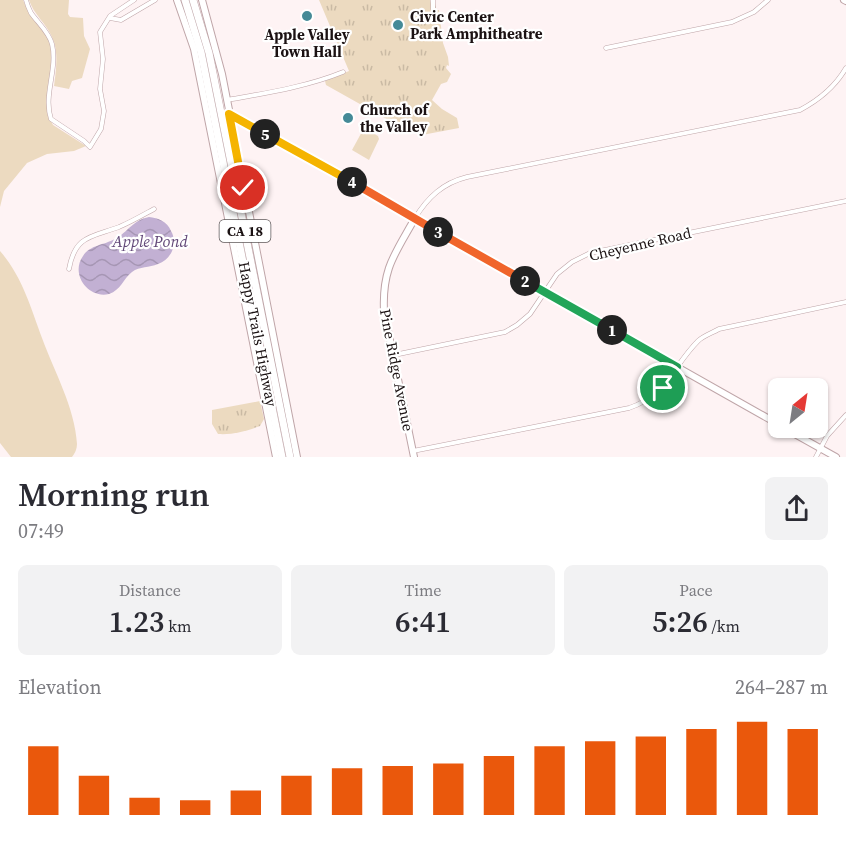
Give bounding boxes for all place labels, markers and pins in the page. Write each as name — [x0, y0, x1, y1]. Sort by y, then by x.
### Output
place label: Civic Center Park Amphitheatre — [410, 6, 543, 44]
marker: Apple Valley Town Hall — [300, 9, 314, 23]
marker: Civic Center Park Amphitheatre — [391, 18, 405, 32]
place label: Apple Valley Town Hall — [264, 24, 350, 62]
place label: Church of the Valley — [360, 99, 430, 137]
marker: Church of the Valley — [341, 111, 355, 125]
pin: 5 — [250, 119, 280, 149]
pin — [217, 162, 268, 213]
pin: 4 — [337, 167, 367, 197]
pin: 3 — [423, 217, 453, 247]
pin: 2 — [510, 266, 540, 296]
pin: 1 — [597, 315, 627, 345]
pin — [637, 362, 688, 413]

